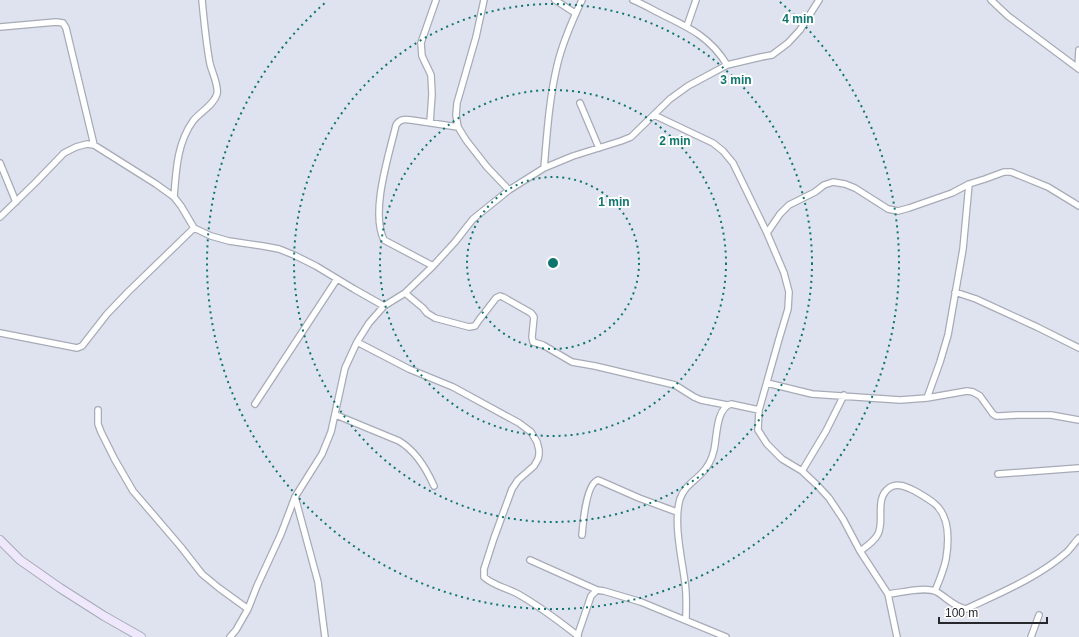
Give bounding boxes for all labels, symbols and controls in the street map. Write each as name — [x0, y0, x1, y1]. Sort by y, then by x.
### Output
text: 4 min — [782, 12, 814, 26]
text: 3 min — [720, 73, 752, 87]
text: 2 min — [659, 134, 691, 148]
text: 1 min — [598, 195, 630, 209]
centre of rings — [546, 256, 560, 270]
scale bar — [939, 599, 1047, 625]
text: 100 m — [945, 606, 978, 620]

